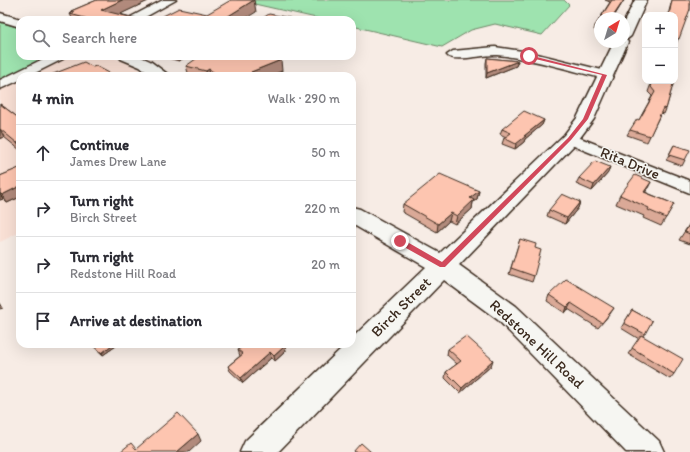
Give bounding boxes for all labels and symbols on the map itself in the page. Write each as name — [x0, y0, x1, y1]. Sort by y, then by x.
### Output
north arrow — [594, 12, 630, 48]
route start — [520, 47, 538, 65]
street label: Rita Drive — [598, 143, 662, 183]
route end — [391, 232, 409, 250]
street label: Birch Street — [367, 273, 435, 341]
street label: Redstone Hill Road — [486, 296, 588, 393]

